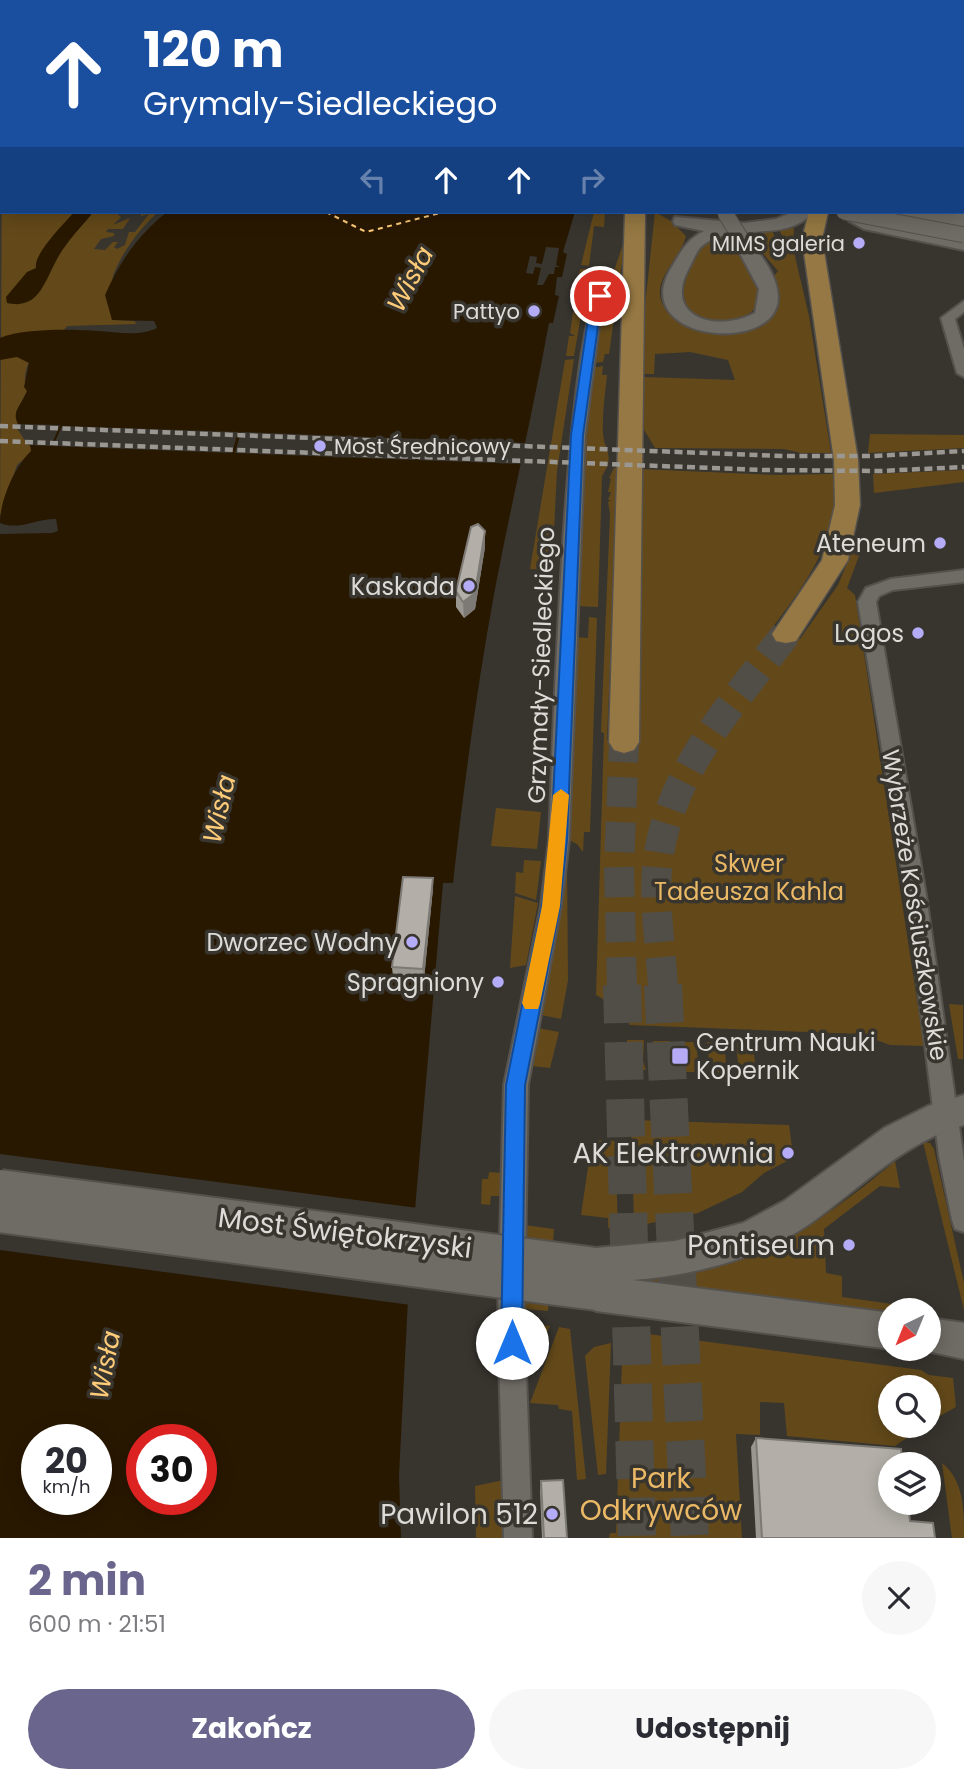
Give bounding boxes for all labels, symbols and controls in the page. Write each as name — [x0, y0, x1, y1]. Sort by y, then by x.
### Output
text: 120 m — [143, 16, 284, 84]
icon: ahead — [28, 28, 119, 119]
text: Grymaly-Siedleckiego — [143, 81, 498, 126]
icon: left — [354, 161, 392, 199]
icon: ahead — [427, 161, 465, 199]
icon: ahead — [500, 161, 538, 199]
icon: right — [573, 161, 611, 199]
place label: MIMS galeria — [712, 229, 845, 258]
marker: MIMS galeria — [851, 235, 867, 251]
water label: Wisła — [378, 240, 442, 318]
pin — [570, 266, 630, 326]
icon: arrive — [581, 277, 619, 315]
place label: Pattyo — [453, 297, 520, 326]
marker: Pattyo — [526, 303, 542, 319]
place label: Most Średnicowy — [334, 432, 511, 461]
marker: Most Średnicowy — [312, 438, 328, 454]
street label: Grzymały-Siedleckiego — [520, 526, 562, 804]
place label: Ateneum — [816, 527, 926, 560]
marker: Ateneum — [932, 535, 948, 551]
place label: Kaskada — [351, 570, 455, 603]
marker: Kaskada — [461, 578, 477, 594]
place label: Logos — [834, 617, 904, 650]
marker: Logos — [910, 625, 926, 641]
street label: Wybrzeże Kościuszkowskie — [874, 747, 956, 1063]
water label: Wisła — [194, 771, 244, 847]
park label: Skwer Tadeusza Kahla — [654, 847, 844, 908]
place label: Dworzec Wodny — [206, 926, 398, 959]
marker: Dworzec Wodny — [404, 934, 420, 950]
place label: Spragniony — [347, 966, 484, 999]
marker: Spragniony — [490, 974, 506, 990]
place label: Centrum Nauki Kopernik — [696, 1026, 876, 1087]
marker: Centrum Nauki Kopernik — [670, 1046, 690, 1066]
place label: AK Elektrownia — [573, 1134, 774, 1173]
marker: AK Elektrownia — [780, 1145, 796, 1161]
street label: Most Świętokrzyski — [216, 1198, 474, 1268]
place label: Pontiseum — [687, 1226, 835, 1265]
marker: Pontiseum — [841, 1237, 857, 1253]
north arrow — [878, 1298, 942, 1362]
map controls — [878, 1298, 941, 1515]
position arrow — [475, 1306, 549, 1380]
water label: Wisła — [81, 1327, 129, 1403]
button: search — [878, 1375, 941, 1438]
speed limit sign: 30 — [126, 1424, 217, 1515]
text: 20 — [45, 1436, 88, 1485]
button: layers — [878, 1452, 941, 1515]
park label: Park Odkrywców — [580, 1459, 742, 1530]
text: km/h — [43, 1474, 90, 1499]
place label: Pawilon 512 — [380, 1495, 538, 1534]
marker: Pawilon 512 — [544, 1506, 560, 1522]
text: 2 min — [28, 1551, 146, 1610]
button: close — [862, 1561, 936, 1635]
text: 600 m · 21:51 — [28, 1608, 166, 1640]
button: Zakończ — [28, 1689, 475, 1769]
button: Udostępnij — [489, 1689, 936, 1769]

